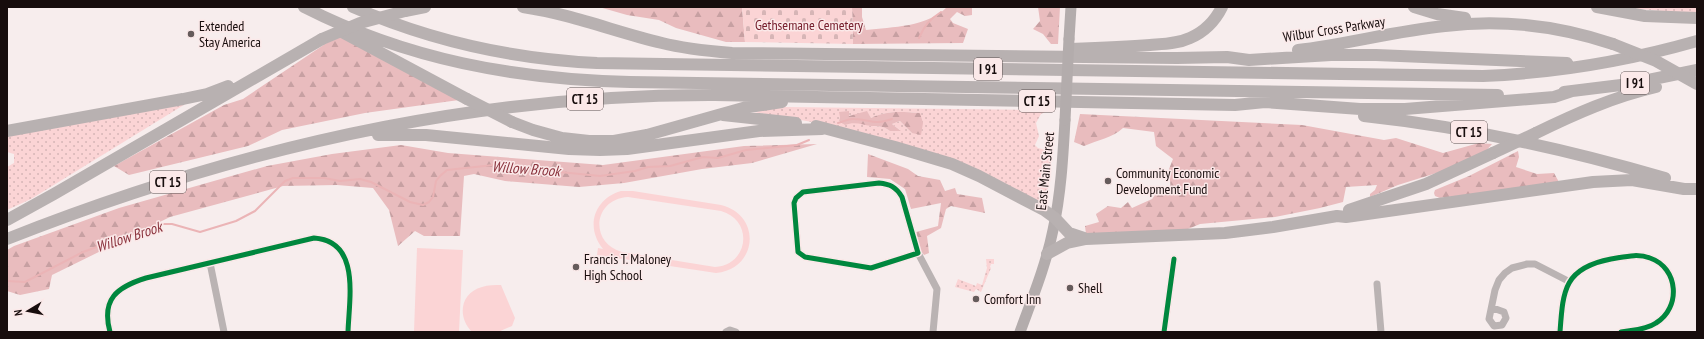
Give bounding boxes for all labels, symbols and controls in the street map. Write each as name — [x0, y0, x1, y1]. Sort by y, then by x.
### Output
street label: Wilbur Cross Parkway — [1282, 12, 1387, 46]
park label: Gethsemane Cemetery — [755, 16, 864, 34]
place label: Extended Stay America — [199, 17, 261, 51]
marker: Extended Stay America — [186, 29, 196, 39]
road number: I 91 — [974, 58, 1002, 80]
road number: I 91 — [1621, 72, 1649, 94]
road number: CT 15 — [567, 88, 603, 110]
road number: CT 15 — [1019, 90, 1055, 112]
road number: CT 15 — [1451, 121, 1487, 143]
street label: East Main Street — [1032, 131, 1058, 211]
water label: Willow Brook — [491, 157, 563, 181]
place label: Community Economic Development Fund — [1116, 164, 1219, 198]
road number: CT 15 — [150, 171, 186, 193]
marker: Community Economic Development Fund — [1103, 176, 1113, 186]
water label: Willow Brook — [93, 216, 166, 256]
place label: Francis T. Maloney High School — [584, 250, 672, 284]
marker: Francis T. Maloney High School — [571, 262, 581, 272]
place label: Shell — [1078, 279, 1103, 297]
marker: Shell — [1065, 283, 1075, 293]
place label: Comfort Inn — [984, 290, 1041, 308]
north arrow — [8, 291, 48, 331]
marker: Comfort Inn — [971, 294, 981, 304]
text: N — [11, 309, 26, 317]

